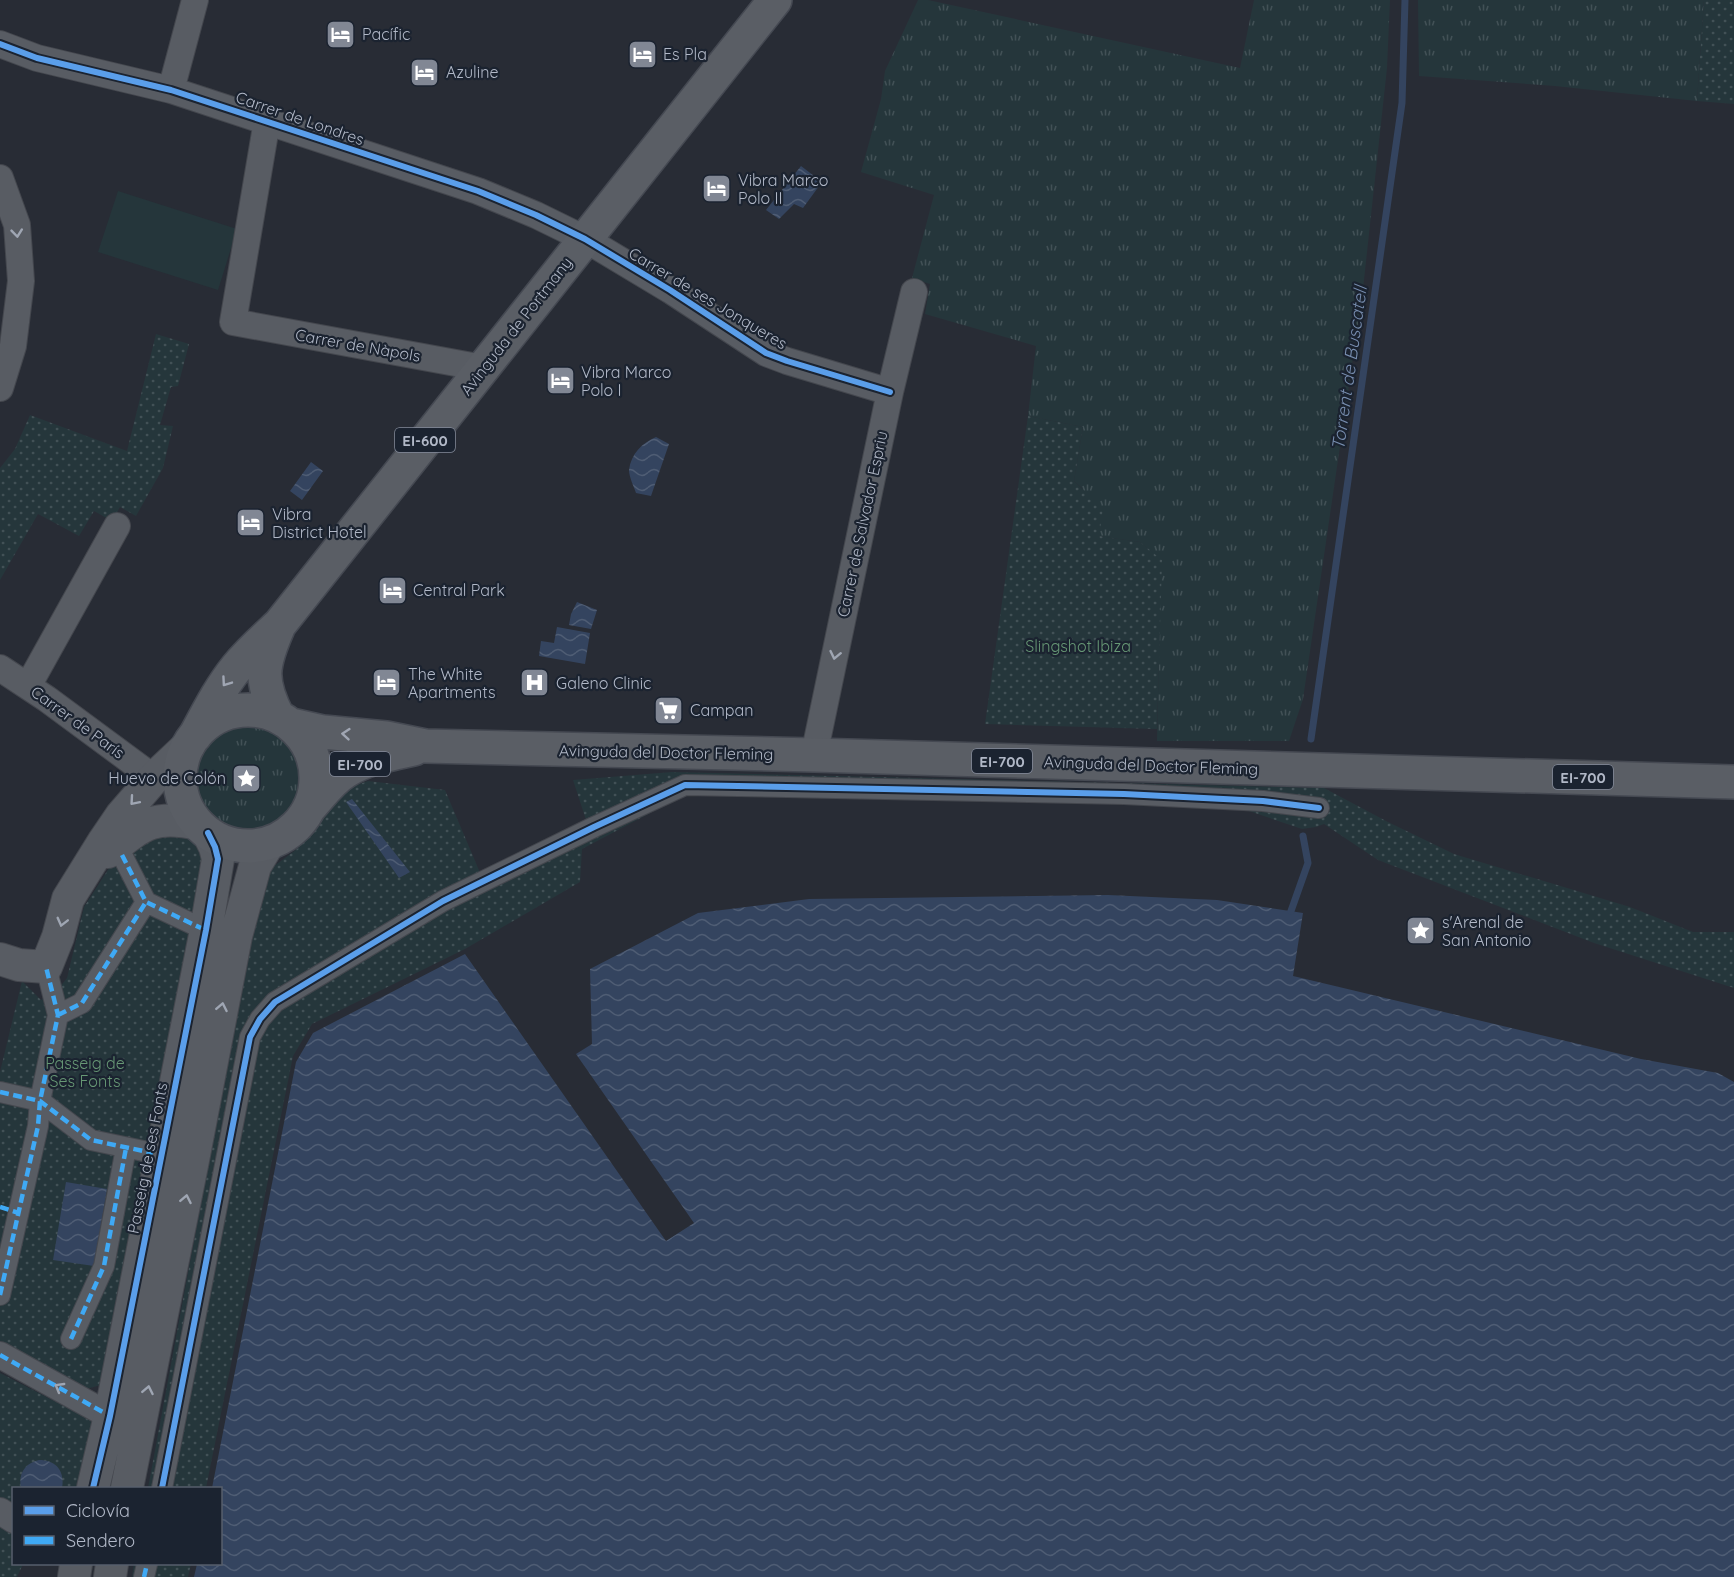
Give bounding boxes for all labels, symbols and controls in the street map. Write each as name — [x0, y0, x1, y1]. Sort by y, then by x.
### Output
hotel icon: Pacífic — [325, 18, 357, 50]
place label: Pacífic — [362, 24, 410, 44]
hotel icon: Es Pla — [626, 38, 658, 70]
place label: Es Pla — [663, 44, 707, 64]
hotel icon: Azuline — [409, 56, 441, 88]
place label: Azuline — [446, 62, 499, 82]
street label: Carrer de Londres — [233, 87, 367, 149]
place label: Vibra Marco Polo II — [738, 170, 828, 208]
hotel icon: Vibra Marco Polo II — [701, 173, 733, 205]
one-way arrow — [10, 229, 23, 238]
street label: Carrer de ses Jonqueres — [625, 243, 791, 353]
street label: Avinguda de Portmany — [456, 253, 576, 399]
water label: Torrent de Buscatell — [1326, 283, 1372, 452]
street label: Carrer de Nàpols — [294, 324, 422, 366]
place label: Vibra Marco Polo I — [581, 362, 671, 400]
hotel icon: Vibra Marco Polo I — [544, 365, 576, 397]
road number: EI-600 — [395, 428, 455, 452]
street label: Carrer de Salvador Espriu — [832, 429, 892, 619]
place label: Vibra District Hotel — [272, 504, 367, 542]
hotel icon: Vibra District Hotel — [235, 507, 267, 539]
hotel icon: Central Park — [376, 574, 408, 606]
place label: Central Park — [413, 580, 505, 600]
park label: Slingshot Ibiza — [1025, 636, 1131, 656]
one-way arrow — [829, 650, 842, 660]
place label: The White Apartments — [408, 664, 495, 702]
hotel icon: The White Apartments — [371, 667, 403, 699]
hospital icon: Galeno Clinic — [519, 667, 551, 699]
place label: Galeno Clinic — [556, 673, 651, 693]
one-way arrow — [222, 676, 233, 687]
street label: Carrer de París — [27, 681, 129, 763]
supermarket icon: Campan — [653, 694, 685, 726]
place label: Campan — [690, 700, 753, 720]
one-way arrow — [342, 728, 351, 741]
street label: Avinguda del Doctor Fleming — [559, 740, 773, 764]
road number: EI-700 — [972, 749, 1032, 773]
street label: Avinguda del Doctor Fleming — [1043, 751, 1259, 779]
road number: EI-700 — [330, 752, 390, 776]
place icon: Huevo de Colón — [231, 762, 263, 794]
road number: EI-700 — [1553, 765, 1613, 789]
place label: Huevo de Colón — [108, 768, 226, 788]
one-way arrow — [130, 795, 141, 805]
place label: s'Arenal de San Antonio — [1442, 912, 1531, 950]
place icon: s'Arenal de San Antonio — [1405, 915, 1437, 947]
one-way arrow — [56, 917, 69, 927]
one-way arrow — [215, 1003, 228, 1013]
park label: Passeig de Ses Fonts — [45, 1053, 125, 1091]
street label: Passeig de ses Fonts — [123, 1081, 171, 1235]
one-way arrow — [179, 1194, 192, 1204]
one-way arrow — [55, 1383, 65, 1394]
one-way arrow — [141, 1385, 154, 1395]
legend — [12, 1487, 222, 1565]
text: Ciclovía — [66, 1499, 130, 1522]
text: Sendero — [66, 1529, 135, 1552]

